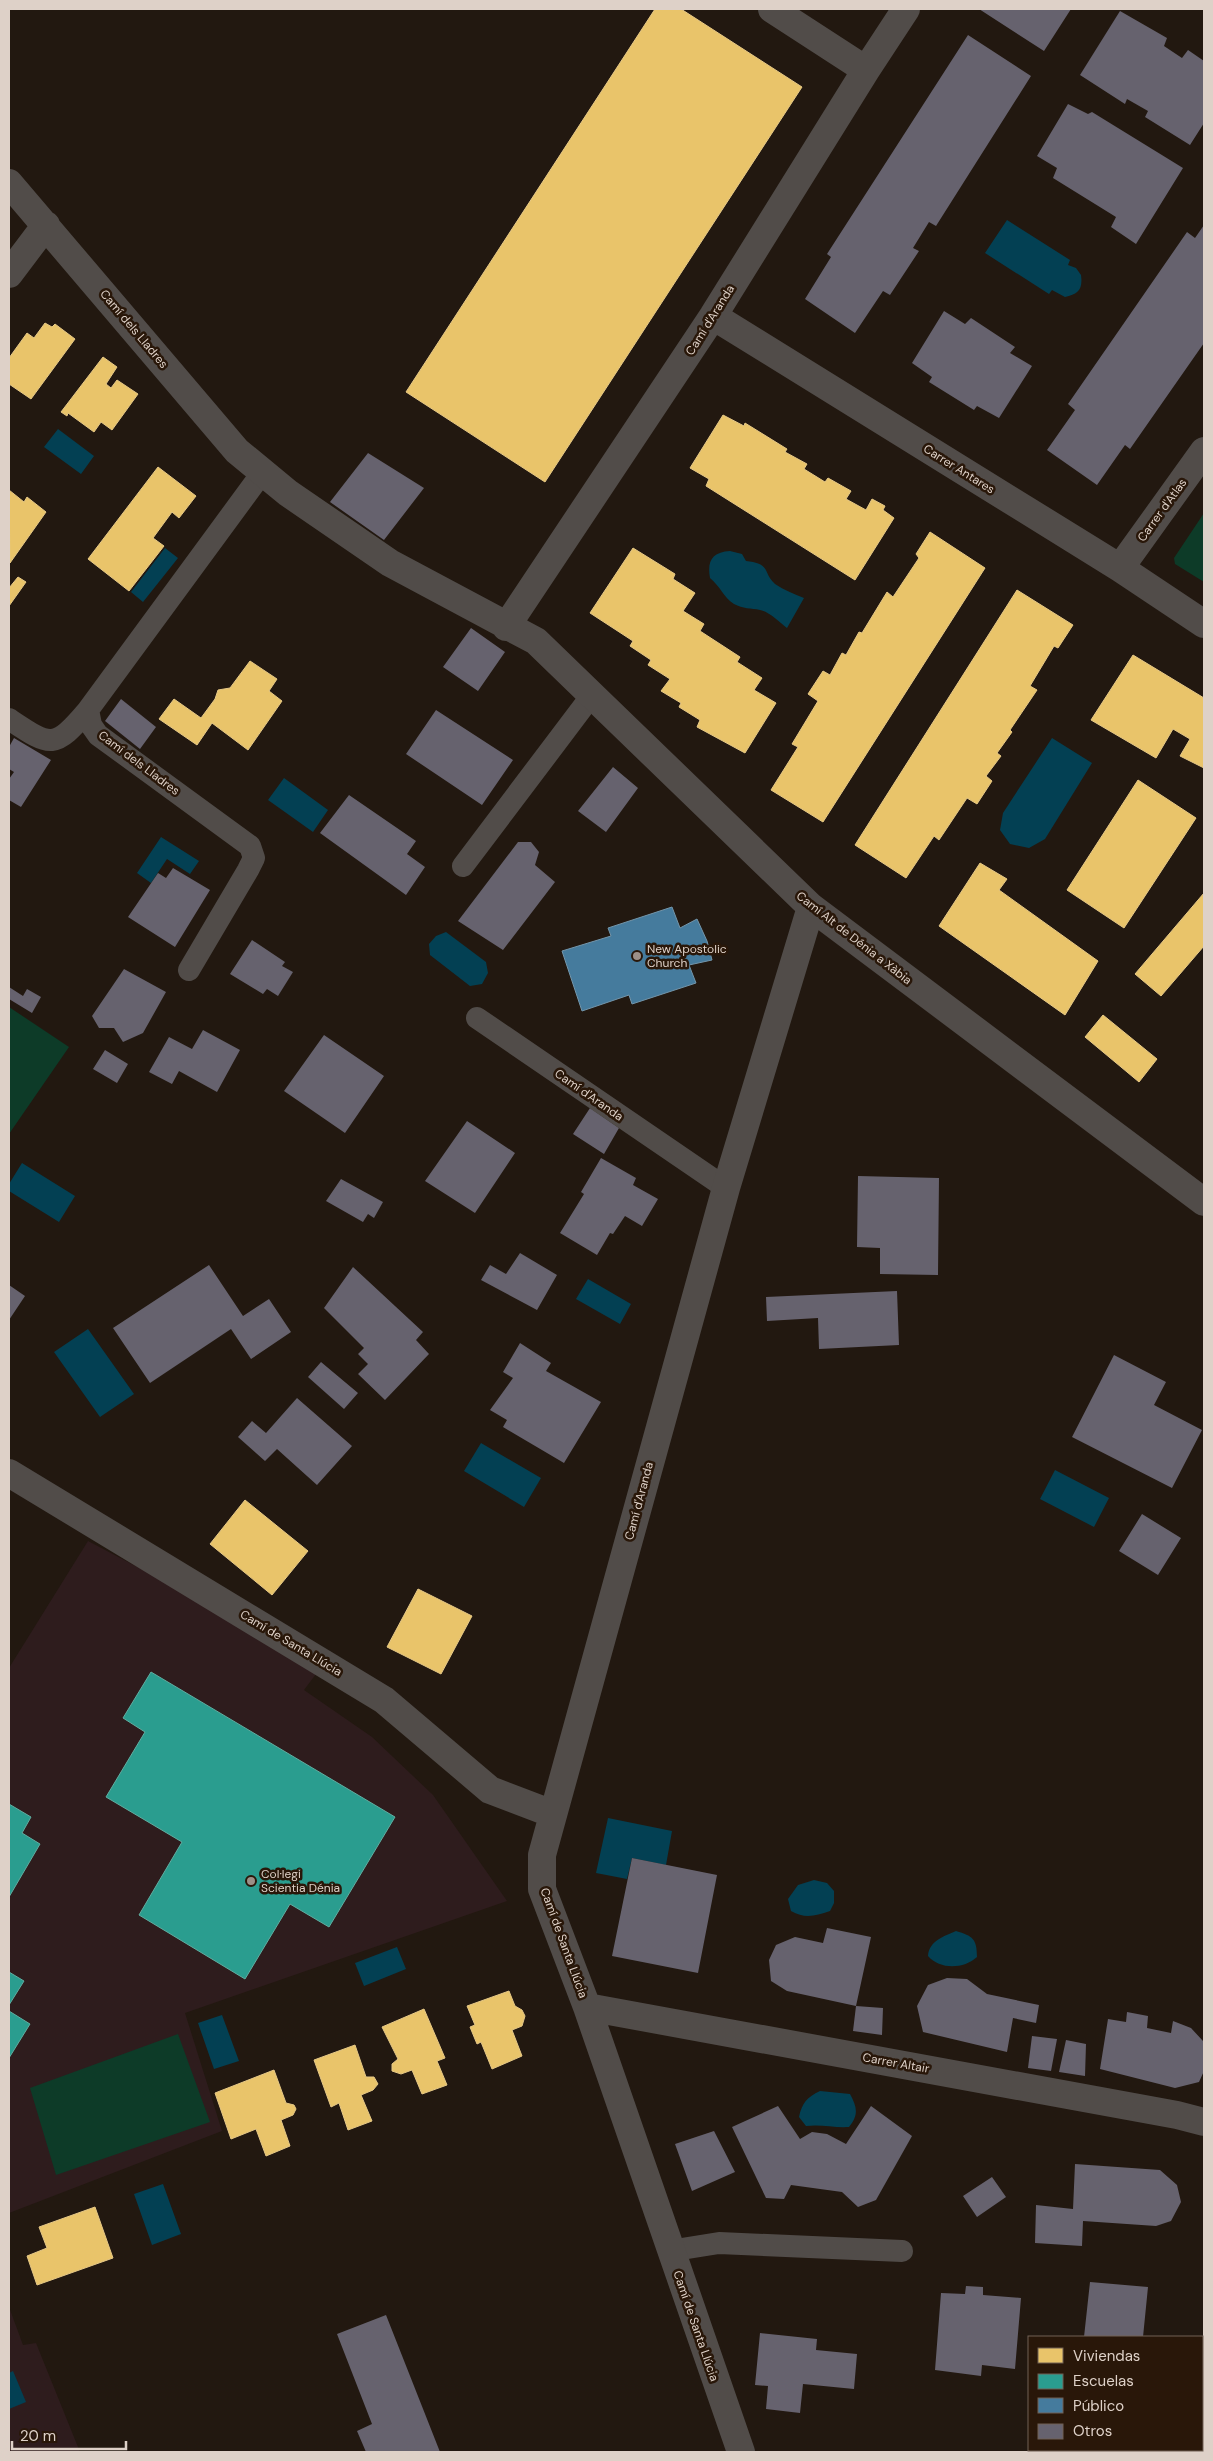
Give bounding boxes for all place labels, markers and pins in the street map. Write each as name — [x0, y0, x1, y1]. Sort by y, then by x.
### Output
place label: New Apostolic Church — [647, 941, 727, 971]
marker: New Apostolic Church — [631, 950, 643, 962]
place label: Col·legi Scientia Dénia — [261, 1866, 340, 1896]
marker: Col·legi Scientia Dénia — [245, 1875, 257, 1887]

